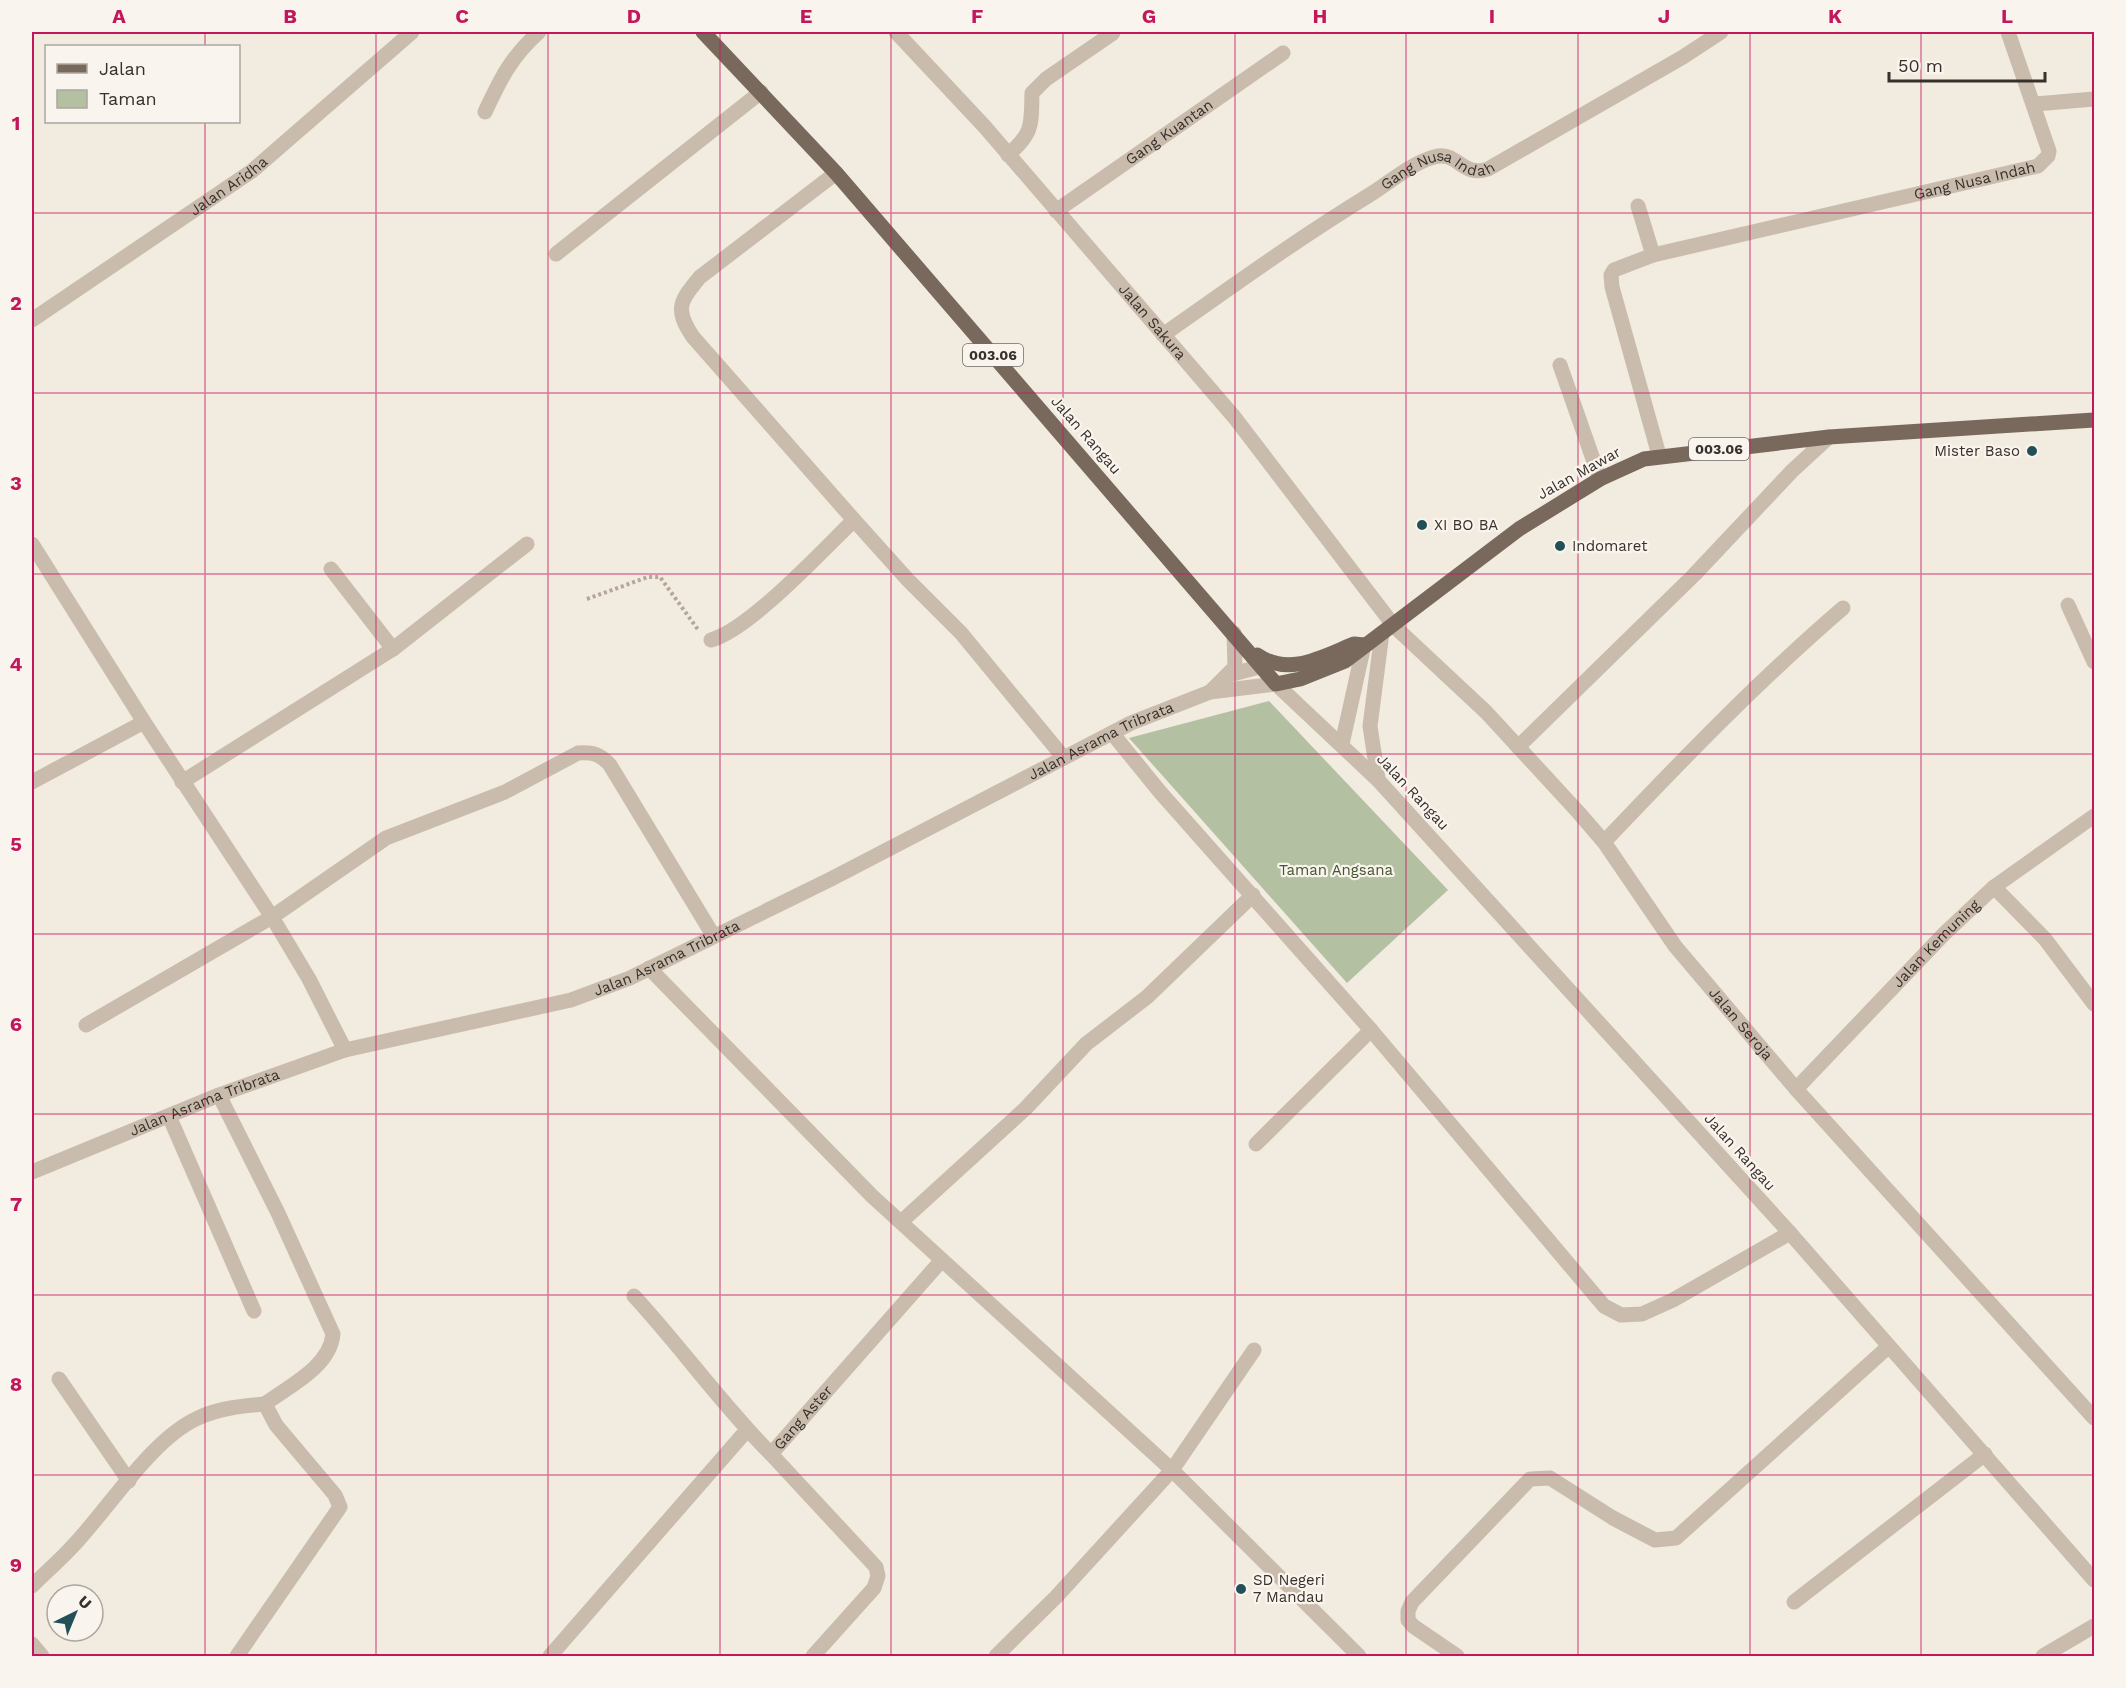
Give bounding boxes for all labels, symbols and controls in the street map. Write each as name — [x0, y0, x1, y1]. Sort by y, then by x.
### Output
text: A — [112, 4, 126, 28]
text: B — [283, 4, 297, 28]
text: C — [455, 4, 469, 28]
text: D — [627, 4, 641, 28]
text: E — [800, 4, 812, 28]
text: F — [971, 4, 983, 28]
text: G — [1142, 4, 1156, 28]
text: H — [1313, 4, 1327, 28]
text: I — [1489, 4, 1495, 28]
text: J — [1658, 4, 1670, 28]
text: K — [1828, 4, 1842, 28]
text: L — [2001, 4, 2013, 28]
legend — [45, 45, 240, 123]
scale bar — [1889, 45, 2045, 83]
text: 50 m — [1898, 55, 1943, 76]
text: Jalan — [99, 58, 146, 79]
text: Taman — [99, 88, 157, 109]
street label: Gang Kuantan — [1122, 96, 1216, 169]
text: 1 — [12, 111, 20, 135]
street label: Gang Nusa Indah — [1377, 147, 1498, 194]
street label: Jalan Aridha — [186, 152, 272, 219]
street label: Gang Nusa Indah — [1912, 158, 2037, 203]
street label: Jalan Sakura — [1115, 280, 1190, 364]
text: 2 — [10, 291, 22, 315]
road number: 003.06 — [963, 344, 1023, 366]
street label: Jalan Rangau — [1047, 392, 1125, 478]
road number: 003.06 — [1689, 438, 1749, 460]
place label: Mister Baso — [1934, 442, 2020, 460]
street label: Jalan Mawar — [1534, 443, 1624, 503]
marker: Mister Baso — [2025, 444, 2039, 458]
text: 3 — [10, 471, 22, 495]
place label: XI BO BA — [1434, 516, 1498, 534]
marker: XI BO BA — [1415, 518, 1429, 532]
place label: Indomaret — [1572, 537, 1648, 555]
marker: Indomaret — [1553, 539, 1567, 553]
text: 4 — [10, 652, 23, 676]
street label: Jalan Asrama Tribrata — [1025, 698, 1177, 784]
street label: Jalan Rangau — [1373, 750, 1453, 834]
text: 5 — [10, 832, 22, 856]
park label: Taman Angsana — [1279, 861, 1393, 879]
street label: Jalan Kemuning — [1889, 896, 1984, 991]
street label: Jalan Asrama Tribrata — [591, 916, 743, 1000]
street label: Jalan Seroja — [1705, 984, 1777, 1064]
text: 6 — [10, 1012, 22, 1036]
street label: Jalan Asrama Tribrata — [127, 1065, 282, 1140]
street label: Jalan Rangau — [1701, 1110, 1779, 1194]
text: 7 — [10, 1192, 22, 1216]
text: 8 — [10, 1372, 22, 1396]
street label: Gang Aster — [770, 1382, 836, 1454]
text: 9 — [10, 1553, 22, 1577]
place label: SD Negeri 7 Mandau — [1253, 1571, 1325, 1606]
marker: SD Negeri 7 Mandau — [1234, 1582, 1248, 1596]
north arrow — [45, 1583, 105, 1643]
text: U — [74, 1592, 96, 1613]

